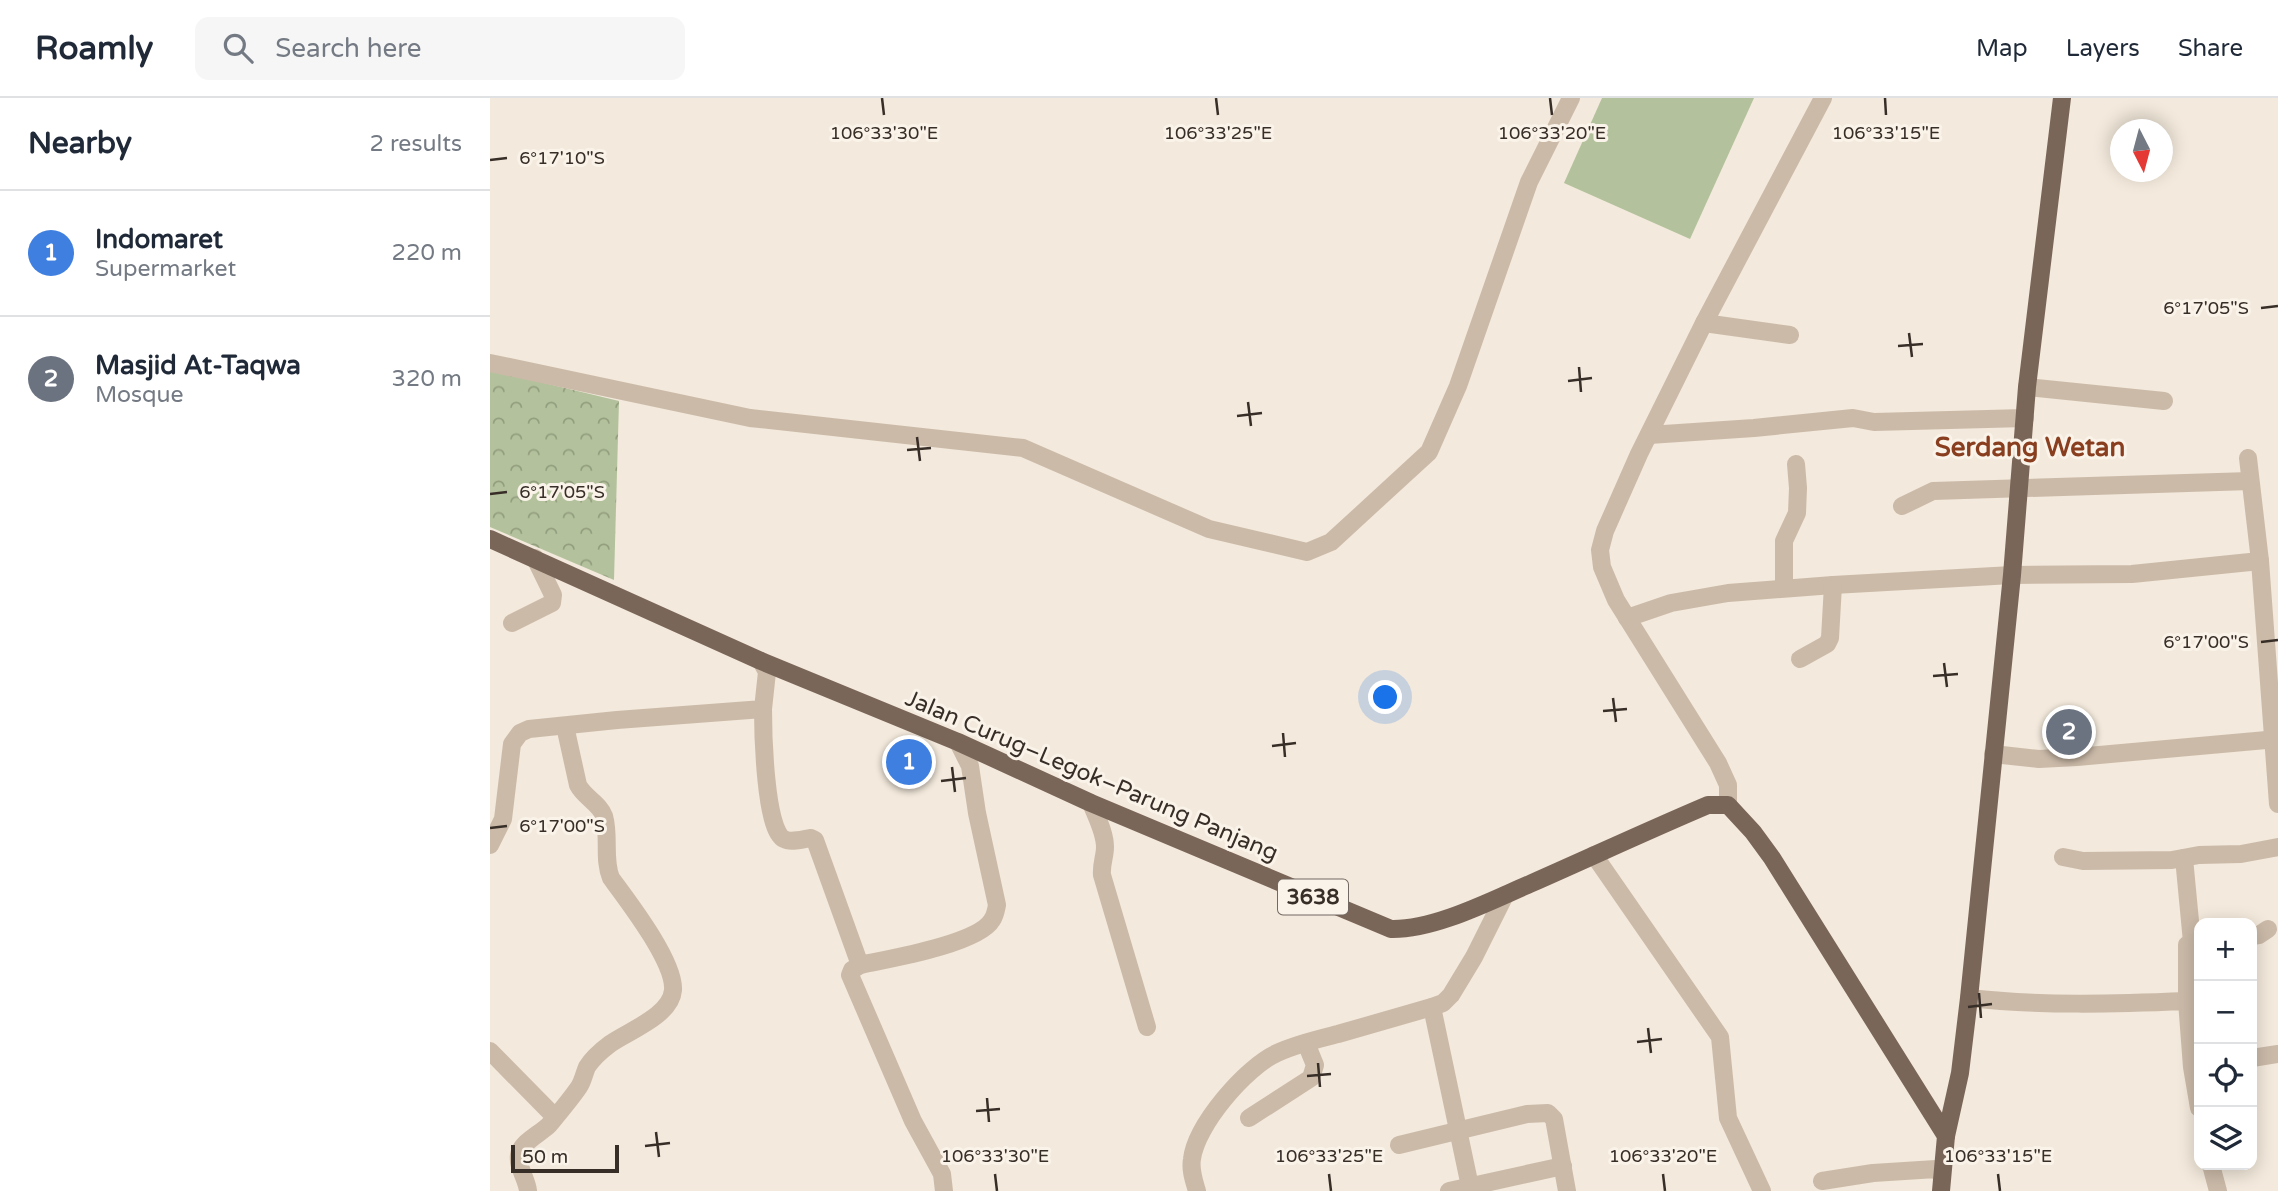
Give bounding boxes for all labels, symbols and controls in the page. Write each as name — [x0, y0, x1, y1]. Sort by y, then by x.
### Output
search box — [195, 17, 685, 80]
text: Roamly — [35, 29, 153, 68]
icon: search — [219, 29, 257, 67]
text: Search here — [275, 33, 422, 64]
text: Map — [1976, 34, 2028, 63]
text: Layers — [2066, 34, 2140, 63]
text: Share — [2178, 34, 2243, 63]
north arrow — [2110, 119, 2173, 182]
text: 106°33'30"E — [830, 122, 938, 144]
text: 106°33'25"E — [1164, 122, 1272, 144]
text: 106°33'20"E — [1498, 122, 1606, 144]
text: 106°33'15"E — [1832, 122, 1940, 144]
text: Nearby — [28, 125, 132, 162]
text: 2 results — [369, 130, 462, 158]
text: 6°17'10"S — [519, 147, 605, 169]
text: Indomaret — [95, 224, 223, 255]
text: 1 — [44, 239, 58, 267]
text: 220 m — [392, 239, 462, 267]
text: Supermarket — [95, 255, 236, 283]
text: 6°17'05"S — [2163, 297, 2249, 319]
text: Masjid At-Taqwa — [95, 350, 301, 381]
text: 2 — [44, 365, 58, 393]
text: 320 m — [392, 365, 462, 393]
text: Mosque — [95, 381, 183, 409]
district label: Serdang Wetan — [1935, 432, 2125, 463]
text: 6°17'05"S — [519, 481, 605, 503]
text: 6°17'00"S — [2163, 631, 2249, 653]
your location — [1368, 680, 1402, 714]
street label: Jalan Curug–Legok–Parung Panjang — [901, 684, 1282, 867]
pin: 2 — [2046, 706, 2092, 758]
pin: 1 — [886, 736, 932, 788]
text: 6°17'00"S — [519, 815, 605, 837]
road number: 3638 — [1278, 880, 1348, 914]
map controls — [2194, 918, 2257, 1170]
button: + — [2194, 918, 2257, 981]
button: − — [2194, 981, 2257, 1044]
button: locate — [2194, 1044, 2257, 1107]
button: layers — [2194, 1107, 2257, 1170]
scale bar — [511, 1142, 620, 1174]
text: 106°33'30"E — [941, 1145, 1049, 1167]
text: 106°33'25"E — [1275, 1145, 1383, 1167]
text: 106°33'20"E — [1609, 1145, 1717, 1167]
text: 106°33'15"E — [1944, 1145, 2052, 1167]
text: 50 m — [522, 1146, 568, 1168]

